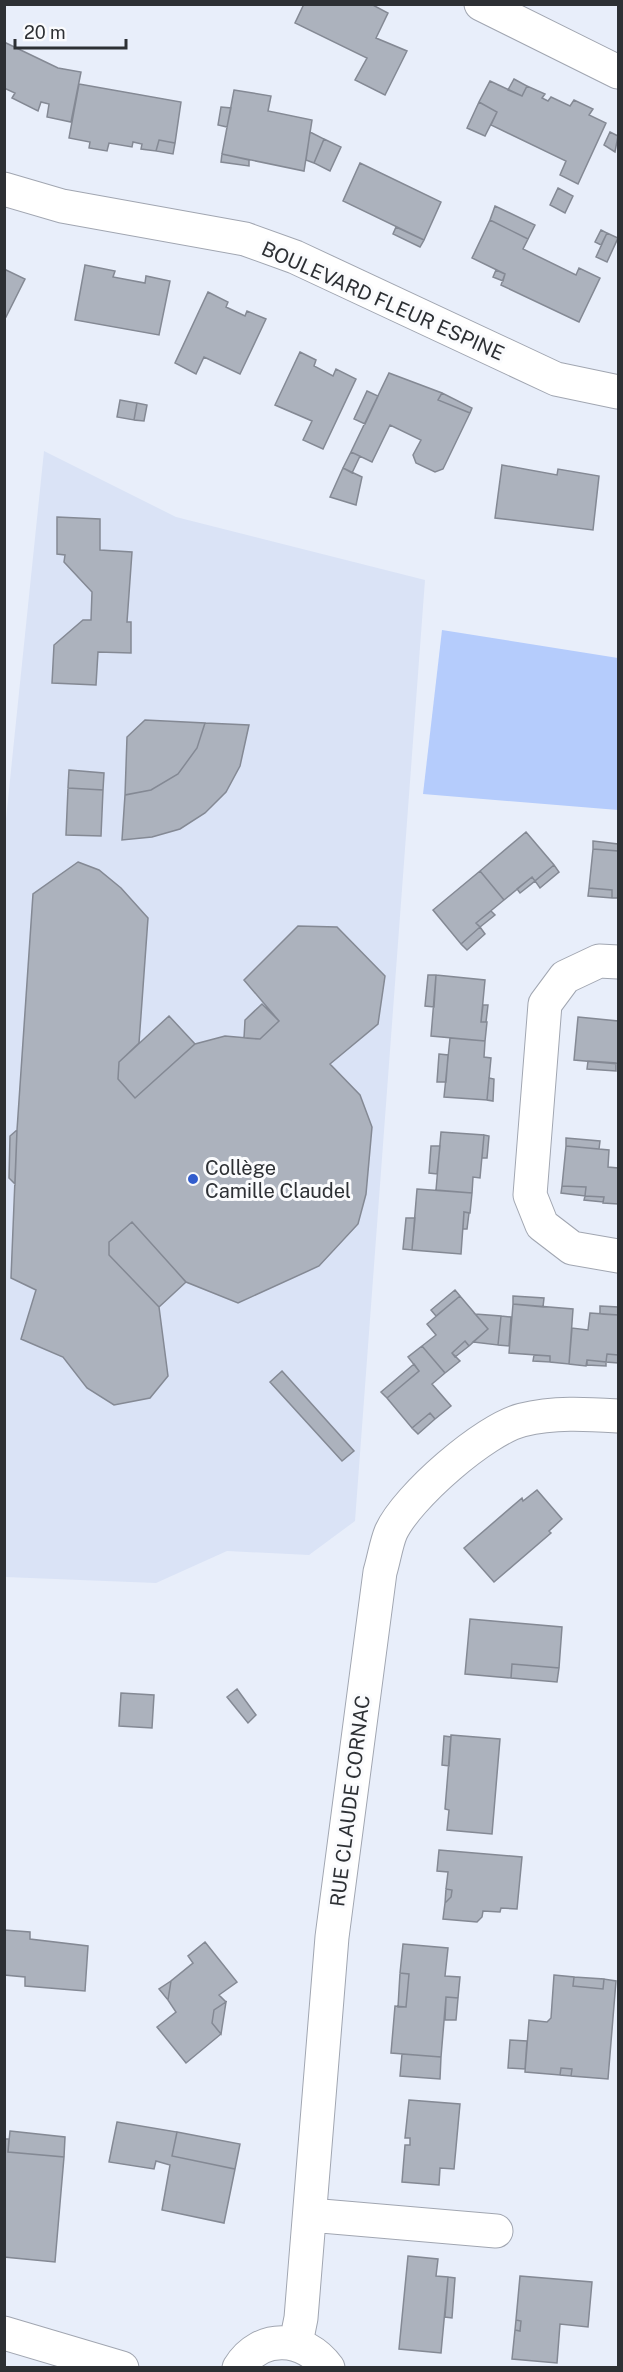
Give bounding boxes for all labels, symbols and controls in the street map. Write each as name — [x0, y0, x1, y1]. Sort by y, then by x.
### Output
scale bar — [15, 12, 126, 50]
text: 20 m — [24, 22, 66, 43]
street label: BOULEVARD FLEUR ESPINE — [258, 236, 508, 366]
place label: Collège Camille Claudel — [205, 1156, 351, 1203]
marker: Collège Camille Claudel — [186, 1172, 200, 1186]
street label: RUE CLAUDE CORNAC — [325, 1694, 375, 1908]

